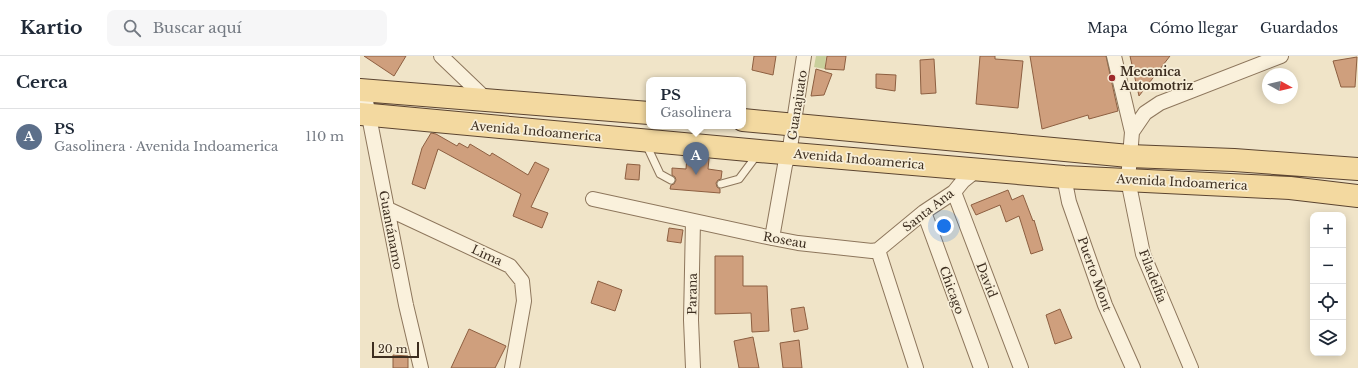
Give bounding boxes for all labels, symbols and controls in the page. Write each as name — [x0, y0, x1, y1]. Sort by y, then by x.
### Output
search box — [107, 10, 387, 46]
text: Kartio — [20, 16, 83, 39]
icon: search — [121, 17, 143, 39]
text: Buscar aquí — [153, 18, 242, 37]
text: Mapa — [1087, 19, 1127, 37]
text: Cómo llegar — [1149, 19, 1238, 37]
text: Guardados — [1260, 19, 1338, 37]
place label: Mecanica Automotriz — [1119, 64, 1193, 93]
north arrow — [1262, 68, 1298, 104]
street label: Guanajuato — [784, 69, 810, 141]
text: Cerca — [16, 72, 68, 93]
marker: Mecanica Automotriz — [1107, 73, 1117, 83]
popup — [646, 77, 746, 129]
text: PS — [660, 85, 681, 104]
text: Gasolinera — [660, 104, 732, 121]
street label: Avenida Indoamerica — [469, 118, 602, 144]
text: PS — [54, 119, 75, 138]
text: A — [24, 128, 34, 145]
text: 110 m — [305, 128, 344, 145]
text: Gasolinera · Avenida Indoamerica — [54, 138, 278, 155]
pin: A — [683, 142, 709, 175]
street label: Avenida Indoamerica — [792, 146, 925, 172]
street label: Avenida Indoamerica — [1115, 171, 1248, 193]
street label: Santa Ana — [899, 185, 957, 235]
street label: Guantánamo — [376, 189, 406, 271]
map controls — [1310, 212, 1346, 356]
button: + — [1310, 212, 1346, 248]
your location — [934, 216, 954, 236]
street label: Roseau — [762, 229, 808, 251]
street label: Puerto Mont — [1075, 235, 1116, 314]
street label: Lima — [469, 241, 505, 269]
street label: Filadelfia — [1136, 247, 1170, 305]
button: − — [1310, 248, 1346, 284]
street label: David — [973, 260, 1001, 300]
street label: Chicago — [936, 264, 968, 316]
street label: Parana — [684, 273, 700, 315]
button: locate — [1310, 284, 1346, 320]
button: layers — [1310, 320, 1346, 356]
scale bar — [372, 340, 419, 359]
text: 20 m — [378, 342, 408, 356]

